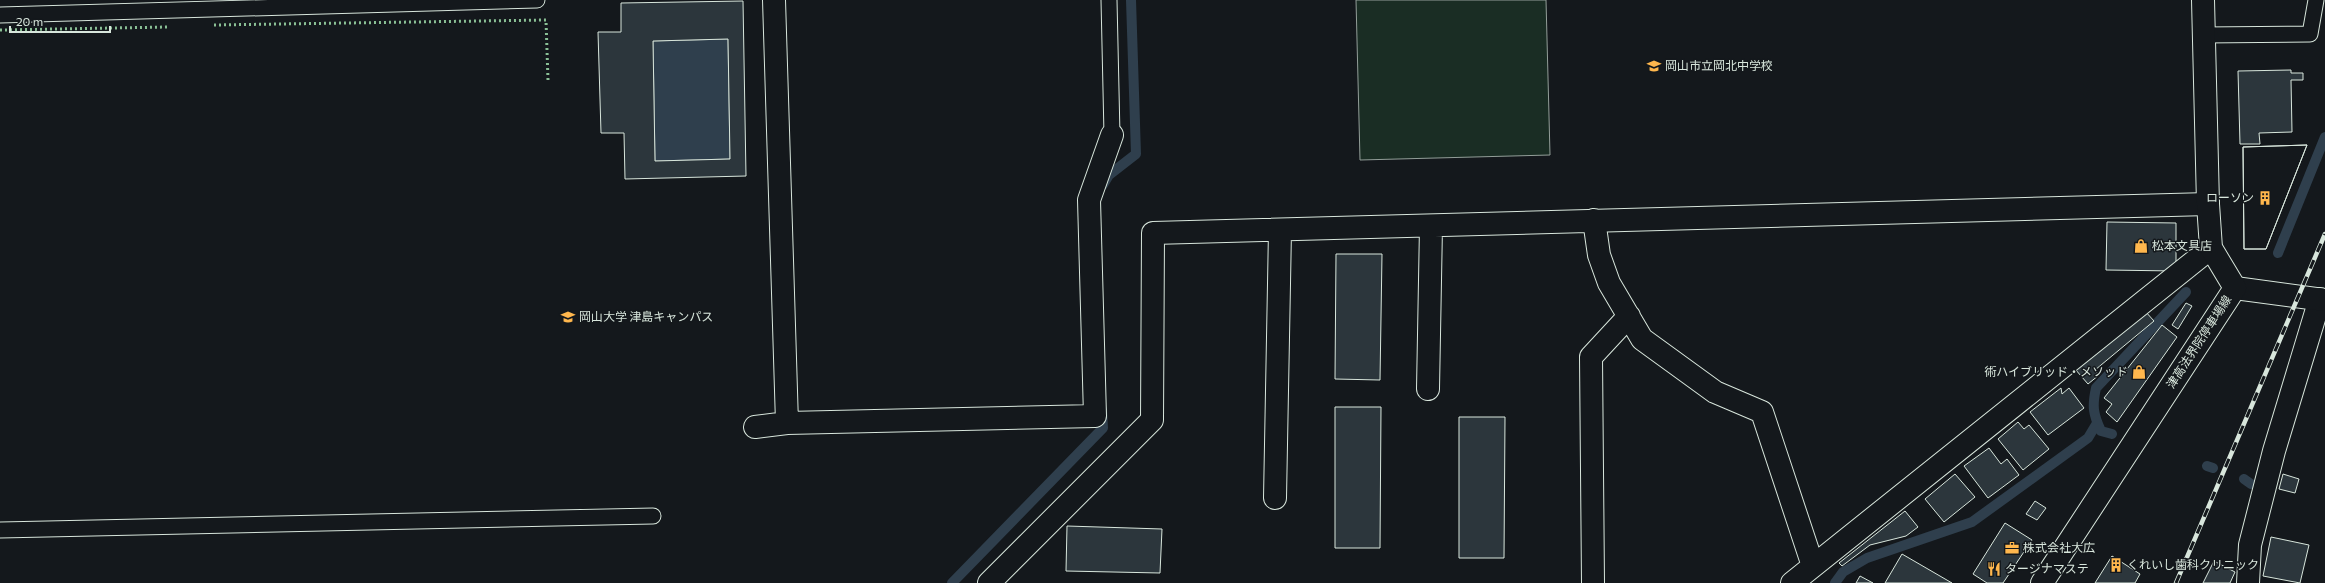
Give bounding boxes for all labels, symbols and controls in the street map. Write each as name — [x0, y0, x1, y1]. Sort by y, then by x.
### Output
scale bar — [10, 8, 110, 34]
text: 20 m — [16, 14, 43, 28]
school or university icon: 岡山市立岡北中学校 — [1646, 58, 1662, 74]
place label: 岡山市立岡北中学校 — [1665, 58, 1773, 72]
place label: ローソン — [2206, 190, 2254, 204]
building icon: ローソン — [2257, 190, 2273, 206]
shop icon: 松本文具店 — [2133, 238, 2149, 254]
place label: 松本文具店 — [2152, 238, 2212, 252]
street label: 津高法界院停車場線 — [2163, 292, 2233, 391]
school or university icon: 岡山大学 津島キャンパス — [560, 309, 576, 325]
place label: 岡山大学 津島キャンパス — [579, 309, 713, 323]
place label: 術ハイブリッド・メソッド — [1984, 364, 2128, 378]
shop icon: 術ハイブリッド・メソッド — [2131, 364, 2147, 380]
office icon: 株式会社大広 — [2004, 540, 2020, 556]
place label: 株式会社大広 — [2023, 540, 2095, 554]
building icon: くれいし歯科クリニック — [2108, 557, 2124, 573]
place label: くれいし歯科クリニック — [2127, 557, 2259, 571]
restaurant icon: タージナマステ — [1986, 561, 2002, 577]
place label: タージナマステ — [2005, 561, 2089, 575]

